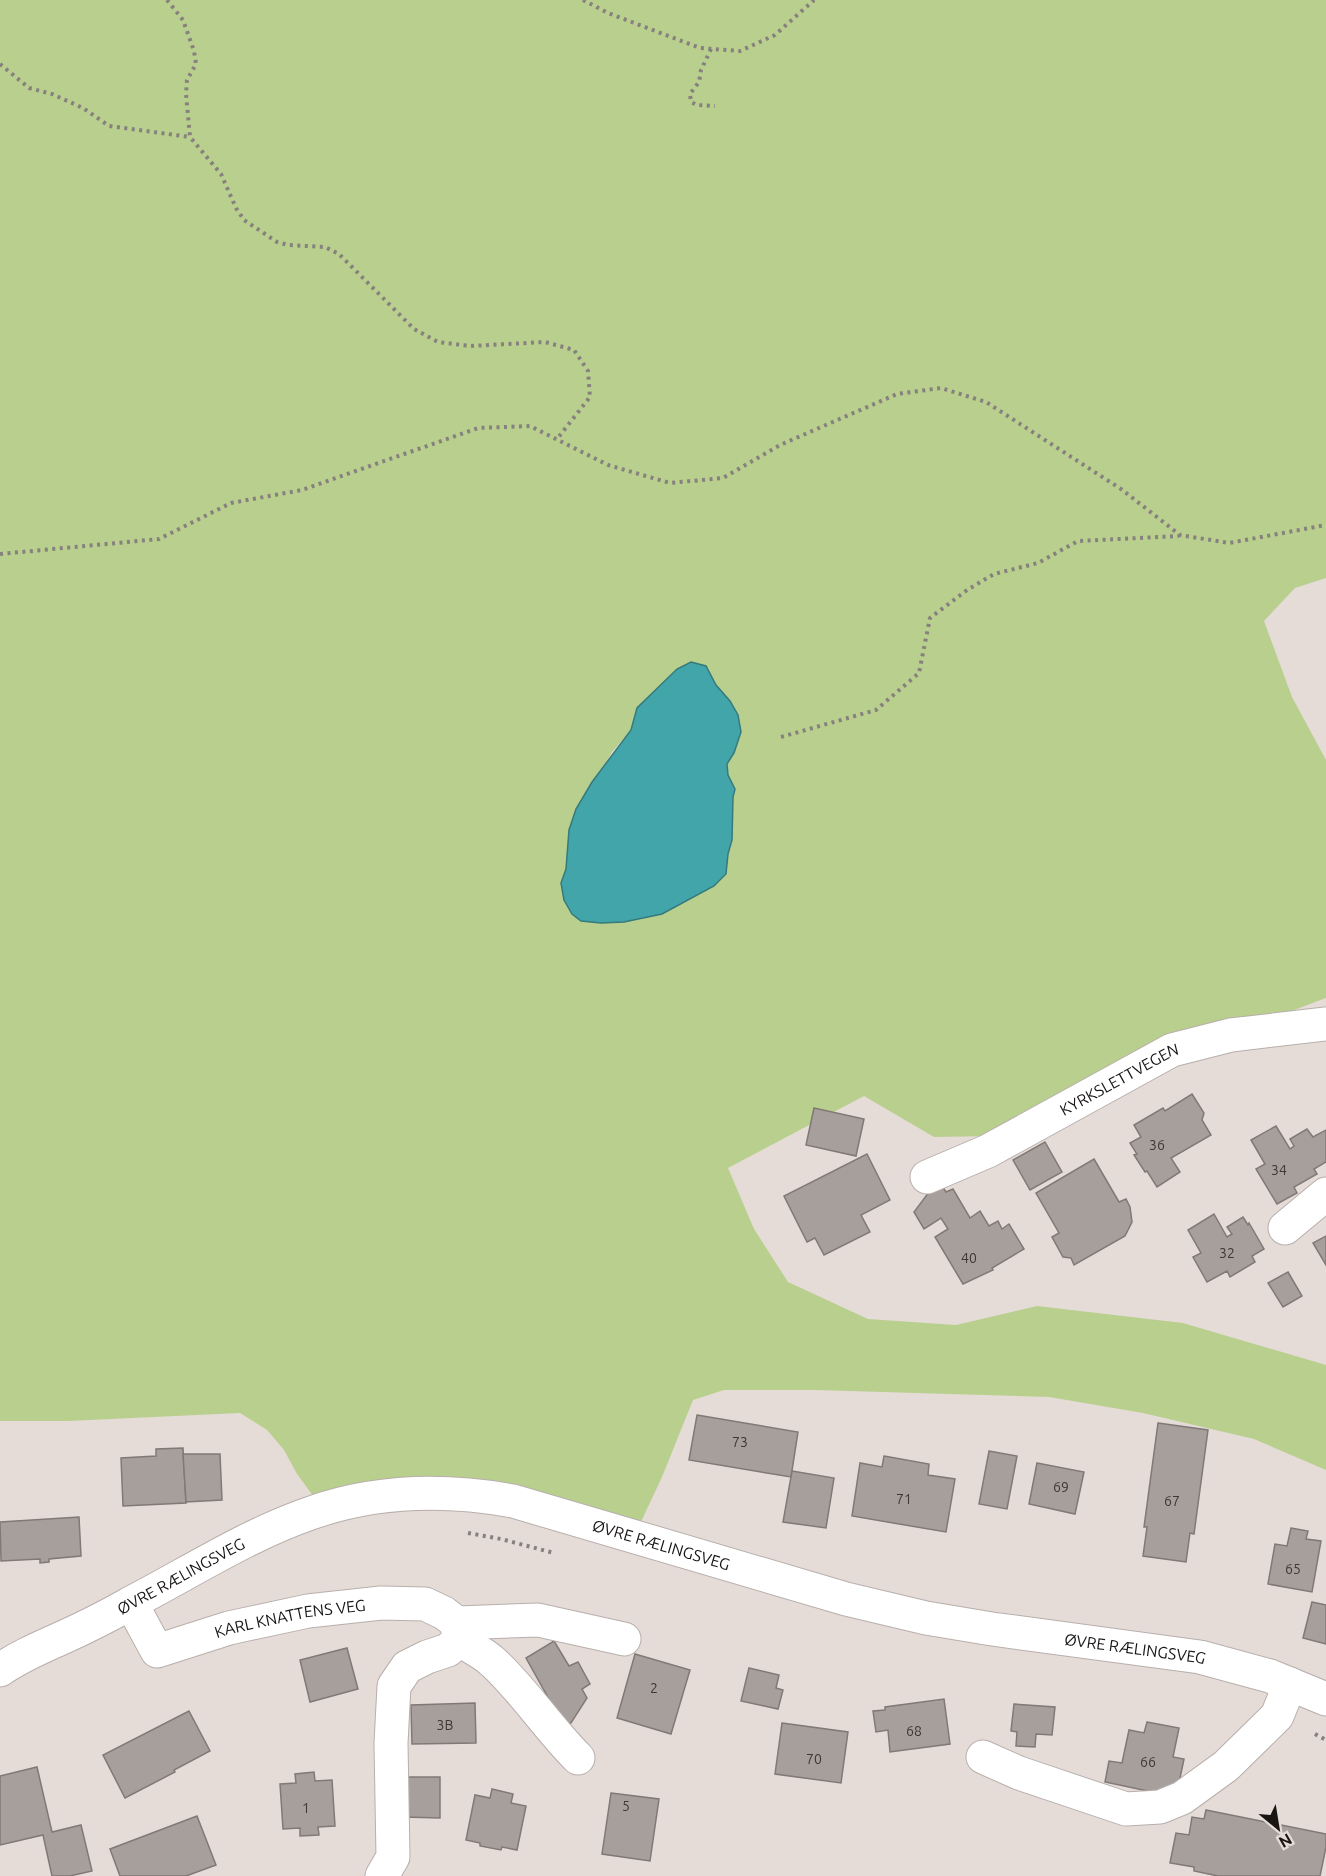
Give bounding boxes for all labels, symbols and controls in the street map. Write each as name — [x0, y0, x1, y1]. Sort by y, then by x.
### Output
street label: KYRKSLETTVEGEN — [1057, 1040, 1180, 1119]
house number: 36 — [1149, 1137, 1165, 1153]
house number: 34 — [1271, 1162, 1287, 1178]
house number: 32 — [1219, 1245, 1235, 1261]
house number: 40 — [961, 1250, 977, 1266]
house number: 73 — [732, 1434, 748, 1450]
house number: 69 — [1053, 1479, 1069, 1495]
house number: 71 — [896, 1491, 912, 1507]
house number: 67 — [1164, 1493, 1180, 1509]
street label: ØVRE RÆLINGSVEG — [590, 1516, 732, 1573]
street label: ØVRE RÆLINGSVEG — [114, 1534, 248, 1618]
house number: 65 — [1285, 1561, 1301, 1577]
street label: KARL KNATTENS VEG — [212, 1596, 366, 1641]
street label: ØVRE RÆLINGSVEG — [1063, 1630, 1208, 1667]
house number: 2 — [650, 1680, 658, 1696]
house number: 3B — [437, 1717, 453, 1733]
house number: 68 — [906, 1723, 922, 1739]
house number: 70 — [806, 1751, 822, 1767]
house number: 66 — [1140, 1754, 1156, 1770]
house number: 5 — [622, 1798, 630, 1814]
north arrow — [1248, 1798, 1308, 1858]
house number: 1 — [302, 1800, 310, 1816]
text: N — [1276, 1830, 1295, 1852]

